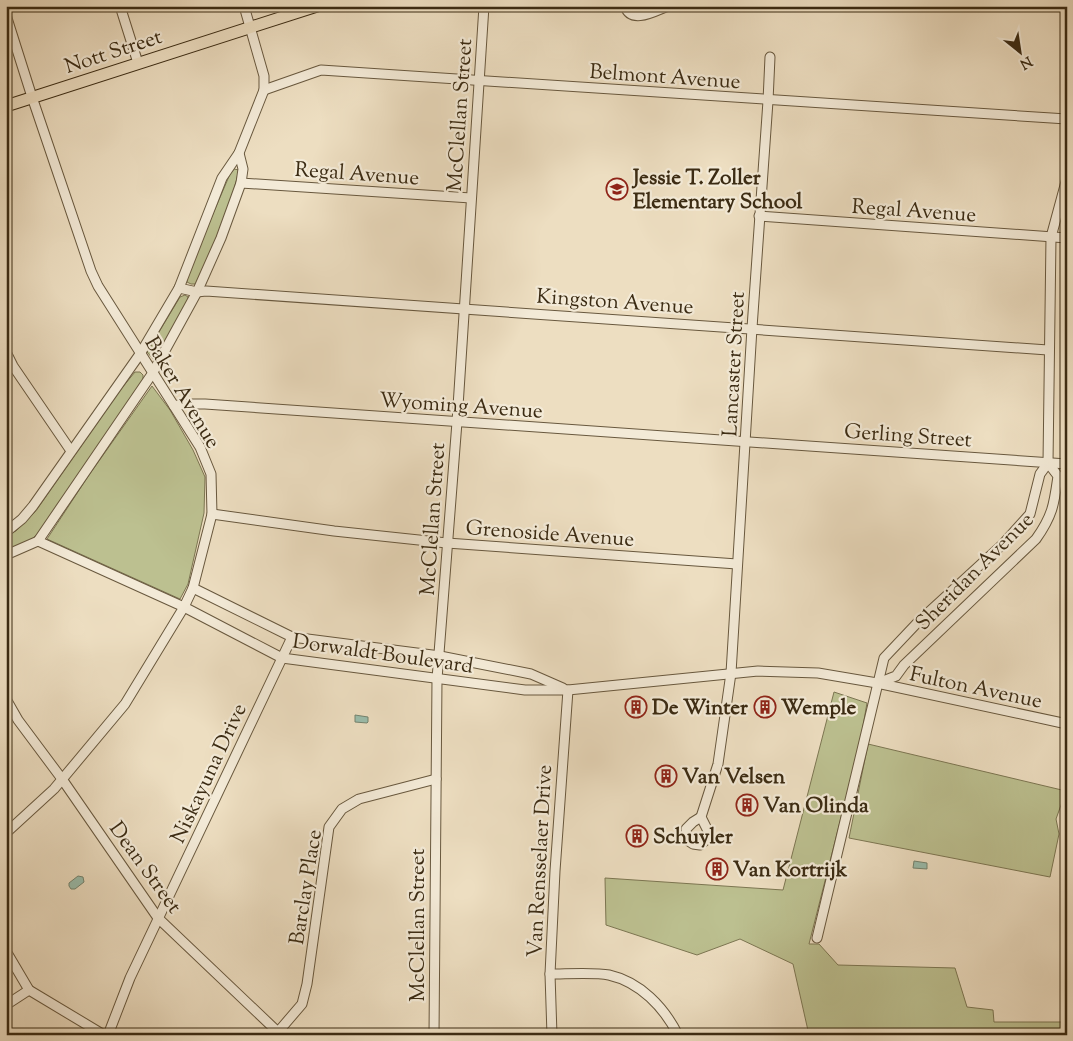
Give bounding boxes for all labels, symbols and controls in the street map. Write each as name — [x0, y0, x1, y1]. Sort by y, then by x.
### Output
street label: Nott Street — [61, 23, 166, 83]
north arrow — [996, 28, 1046, 78]
street label: McClellan Street — [441, 38, 481, 193]
text: N — [1016, 50, 1035, 73]
street label: Belmont Avenue — [588, 58, 741, 98]
street label: Regal Avenue — [294, 156, 420, 194]
place label: Jessie T. Zoller Elementary School — [631, 164, 803, 218]
school or university icon: Jessie T. Zoller Elementary School — [605, 177, 629, 201]
street label: Regal Avenue — [851, 193, 977, 231]
street label: Kingston Avenue — [535, 283, 695, 323]
street label: Lancaster Street — [716, 291, 754, 438]
street label: Baker Avenue — [136, 331, 227, 455]
street label: Wyoming Avenue — [378, 386, 544, 428]
street label: Gerling Street — [843, 418, 973, 456]
street label: McClellan Street — [414, 442, 454, 597]
street label: Sheridan Avenue — [909, 506, 1041, 638]
street label: Grenoside Avenue — [465, 514, 635, 556]
street label: Dorwaldt Boulevard — [290, 627, 475, 683]
street label: Fulton Avenue — [907, 660, 1045, 718]
place label: De Winter — [652, 694, 748, 724]
place label: Wemple — [781, 694, 856, 724]
building icon: De Winter — [624, 695, 648, 719]
building icon: Wemple — [753, 695, 777, 719]
street label: Niskayuna Drive — [164, 699, 255, 849]
place label: Van Velsen — [682, 763, 786, 793]
street label: Van Rensselaer Drive — [521, 764, 561, 958]
building icon: Van Velsen — [654, 764, 678, 788]
place label: Van Olinda — [763, 792, 869, 822]
building icon: Van Olinda — [735, 793, 759, 817]
street label: Dean Street — [101, 816, 188, 920]
place label: Schuyler — [653, 823, 733, 853]
building icon: Schuyler — [625, 824, 649, 848]
street label: Barclay Place — [283, 827, 331, 947]
street label: McClellan Street — [404, 848, 434, 1002]
place label: Van Kortrijk — [733, 856, 848, 886]
building icon: Van Kortrijk — [705, 857, 729, 881]

